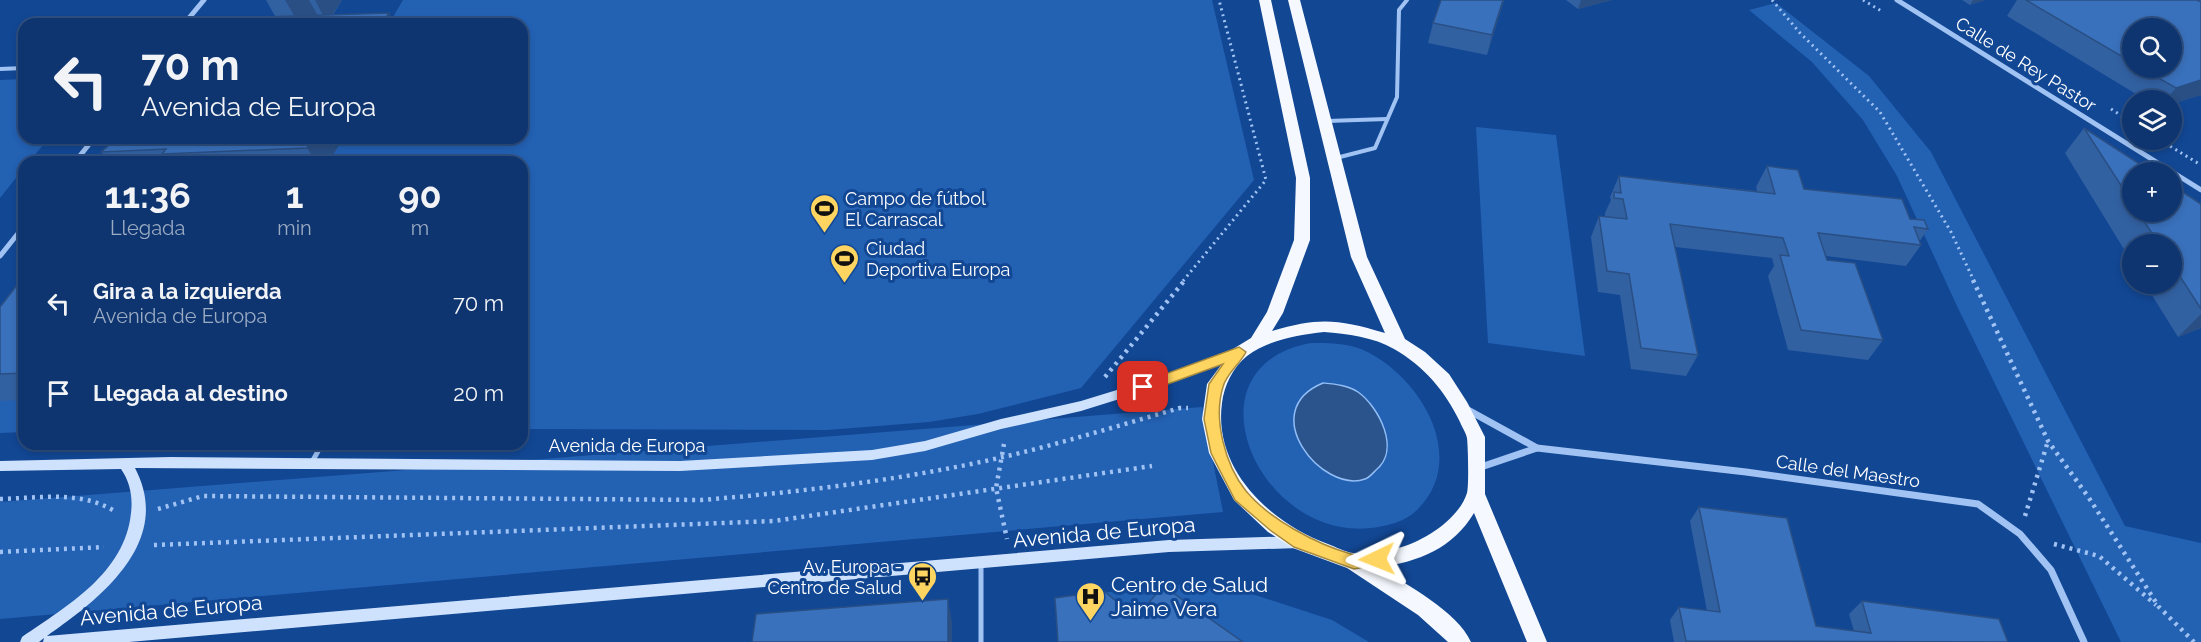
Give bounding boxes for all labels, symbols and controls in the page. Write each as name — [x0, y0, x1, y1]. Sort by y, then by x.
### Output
street label: Calle de Rey Pastor — [1952, 12, 2101, 116]
map controls — [2122, 18, 2182, 294]
button: search — [2122, 18, 2182, 78]
text: 70 m — [141, 41, 240, 90]
icon: left — [42, 42, 120, 120]
button: layers — [2122, 90, 2182, 150]
text: Avenida de Europa — [141, 91, 376, 122]
button: + — [2122, 162, 2182, 222]
text: 11:36 — [104, 174, 191, 216]
text: 1 — [286, 174, 303, 216]
text: 90 — [398, 174, 442, 216]
place label: Campo de fútbol El Carrascal — [845, 188, 986, 230]
sports icon: Campo de fútbol El Carrascal — [808, 192, 840, 234]
text: Llegada — [110, 216, 185, 240]
text: min — [277, 216, 312, 240]
text: m — [411, 216, 429, 240]
button: − — [2122, 234, 2182, 294]
place label: Ciudad Deportiva Europa — [866, 238, 1010, 280]
sports icon: Ciudad Deportiva Europa — [829, 242, 861, 284]
text: Gira a la izquierda — [93, 278, 282, 304]
icon: left — [42, 287, 75, 320]
text: 70 m — [453, 290, 504, 316]
text: Avenida de Europa — [93, 304, 267, 328]
pin — [1117, 361, 1168, 412]
icon: arrive — [1126, 370, 1159, 403]
icon: arrive — [42, 377, 75, 410]
text: Llegada al destino — [93, 380, 288, 406]
text: 20 m — [453, 380, 504, 406]
street label: Avenida de Europa — [549, 435, 705, 456]
street label: Calle del Maestro — [1775, 450, 1922, 492]
street label: Avenida de Europa — [1012, 512, 1196, 552]
position arrow — [1345, 527, 1409, 591]
place label: Av. Europa - Centro de Salud — [767, 556, 902, 598]
bus stop icon: Av. Europa - Centro de Salud — [907, 560, 939, 602]
place label: Centro de Salud Jaime Vera — [1111, 572, 1268, 621]
hospital icon: Centro de Salud Jaime Vera — [1074, 580, 1106, 622]
street label: Avenida de Europa — [79, 590, 263, 630]

